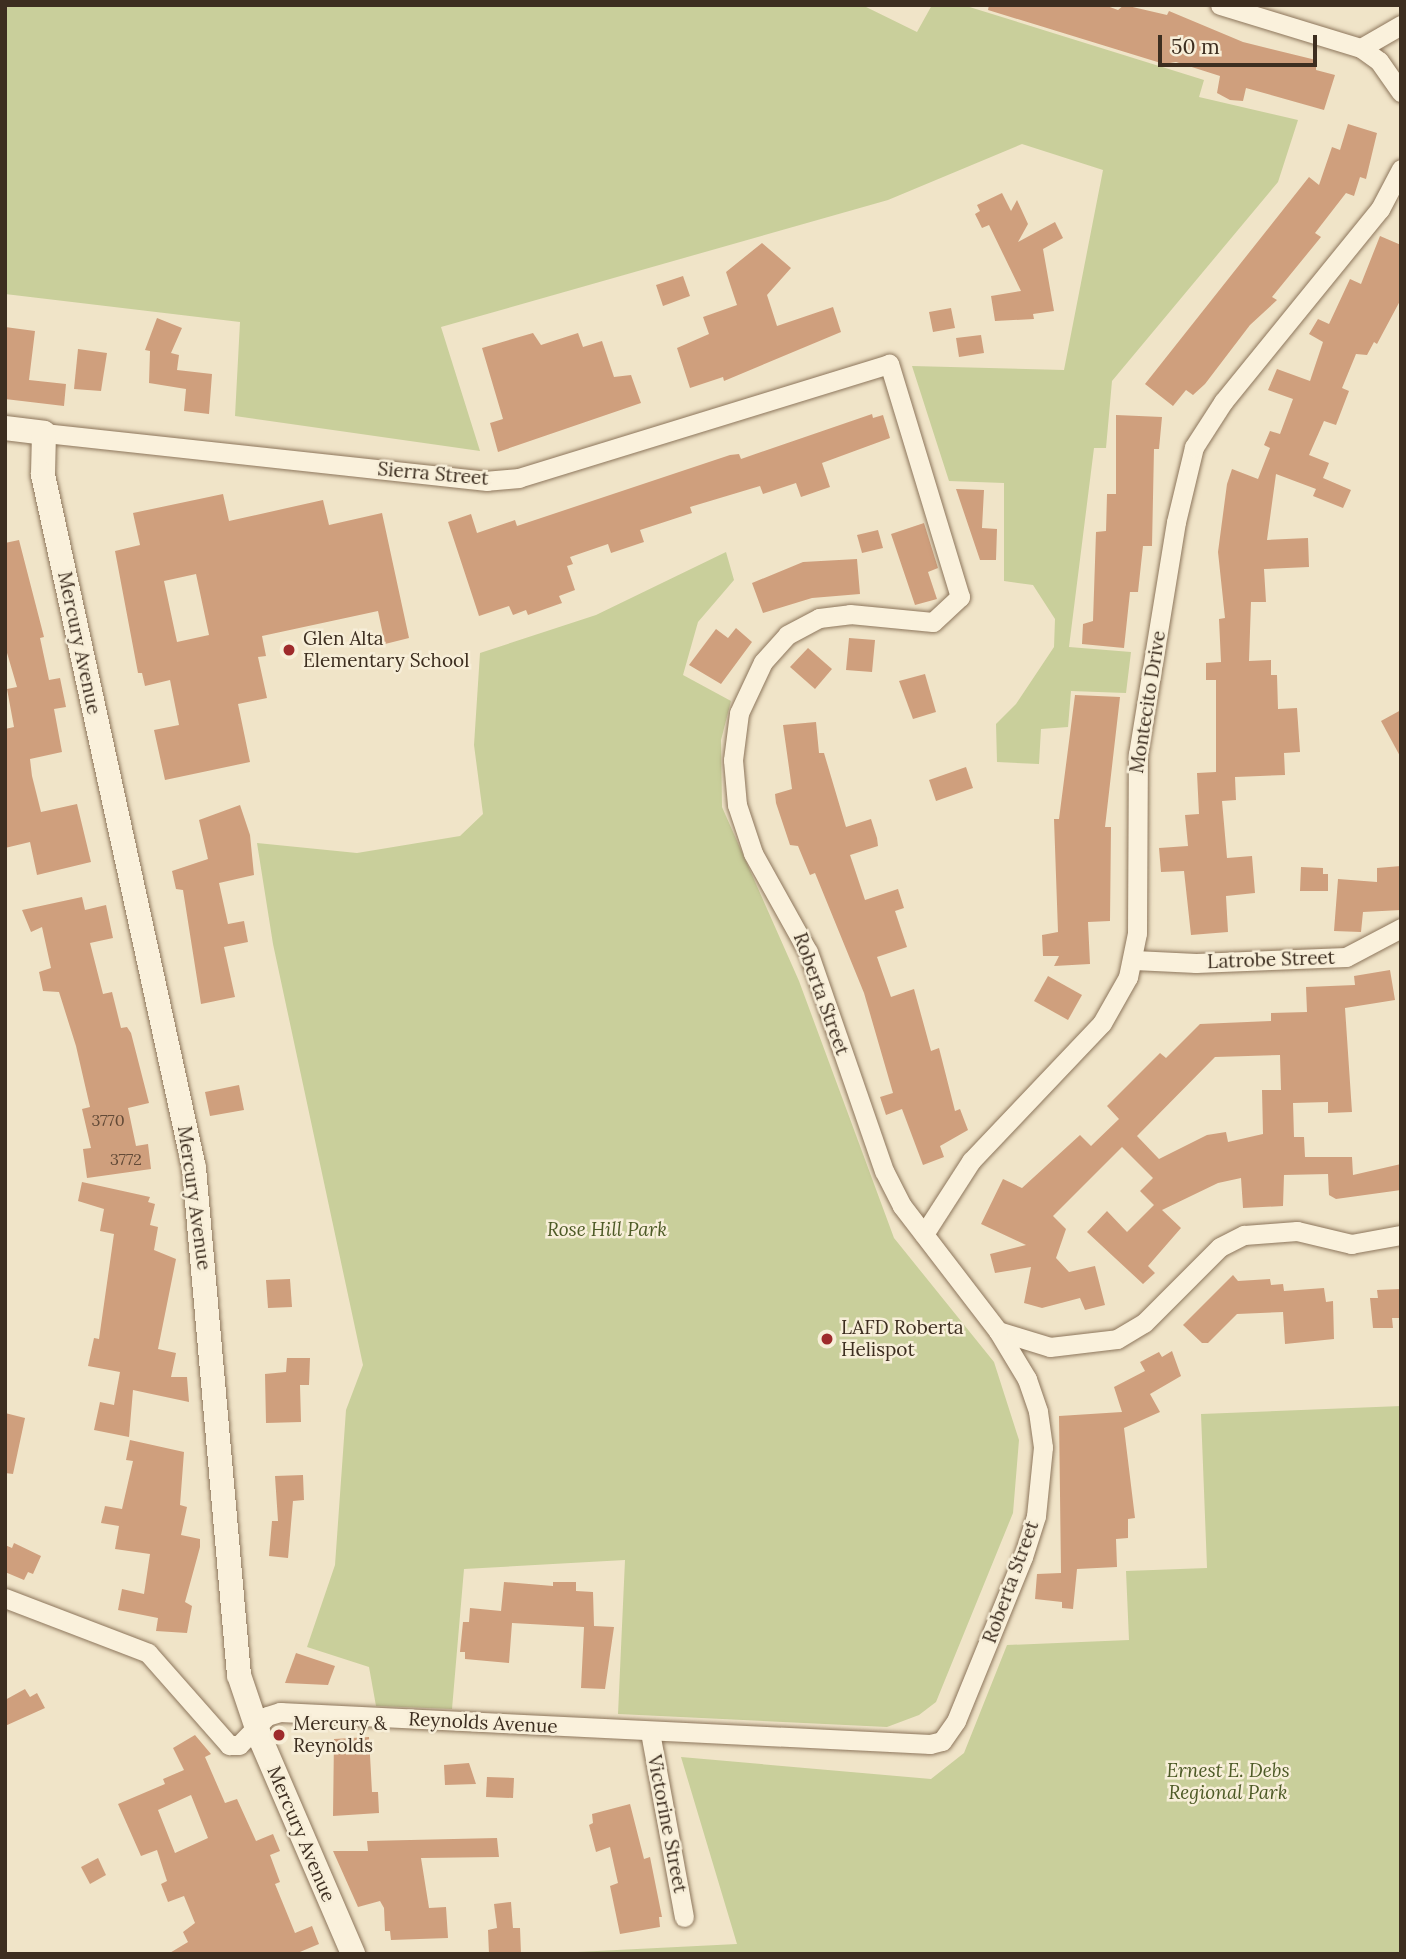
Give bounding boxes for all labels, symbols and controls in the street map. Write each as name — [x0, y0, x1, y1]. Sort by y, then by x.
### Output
scale bar — [1161, 21, 1320, 65]
text: 50 m — [1171, 33, 1220, 60]
street label: Sierra Street — [377, 458, 489, 490]
street label: Mercury Avenue — [53, 570, 105, 716]
place label: Glen Alta Elementary School — [303, 628, 469, 672]
street label: Montecito Drive — [1125, 629, 1171, 775]
marker: Glen Alta Elementary School — [281, 642, 297, 658]
street label: Roberta Street — [788, 930, 854, 1058]
street label: Latrobe Street — [1207, 946, 1335, 974]
house number: 3770 — [91, 1110, 125, 1130]
street label: Mercury Avenue — [173, 1125, 215, 1271]
house number: 3772 — [110, 1149, 142, 1169]
park label: Rose Hill Park — [547, 1219, 667, 1241]
place label: LAFD Roberta Helispot — [841, 1317, 964, 1361]
marker: LAFD Roberta Helispot — [819, 1331, 835, 1347]
street label: Roberta Street — [978, 1518, 1044, 1646]
street label: Reynolds Avenue — [408, 1708, 558, 1738]
place label: Mercury & Reynolds — [293, 1713, 387, 1757]
marker: Mercury & Reynolds — [271, 1727, 287, 1743]
street label: Victorine Street — [642, 1753, 692, 1895]
park label: Ernest E. Debs Regional Park — [1166, 1760, 1290, 1804]
street label: Mercury Avenue — [262, 1763, 340, 1905]

